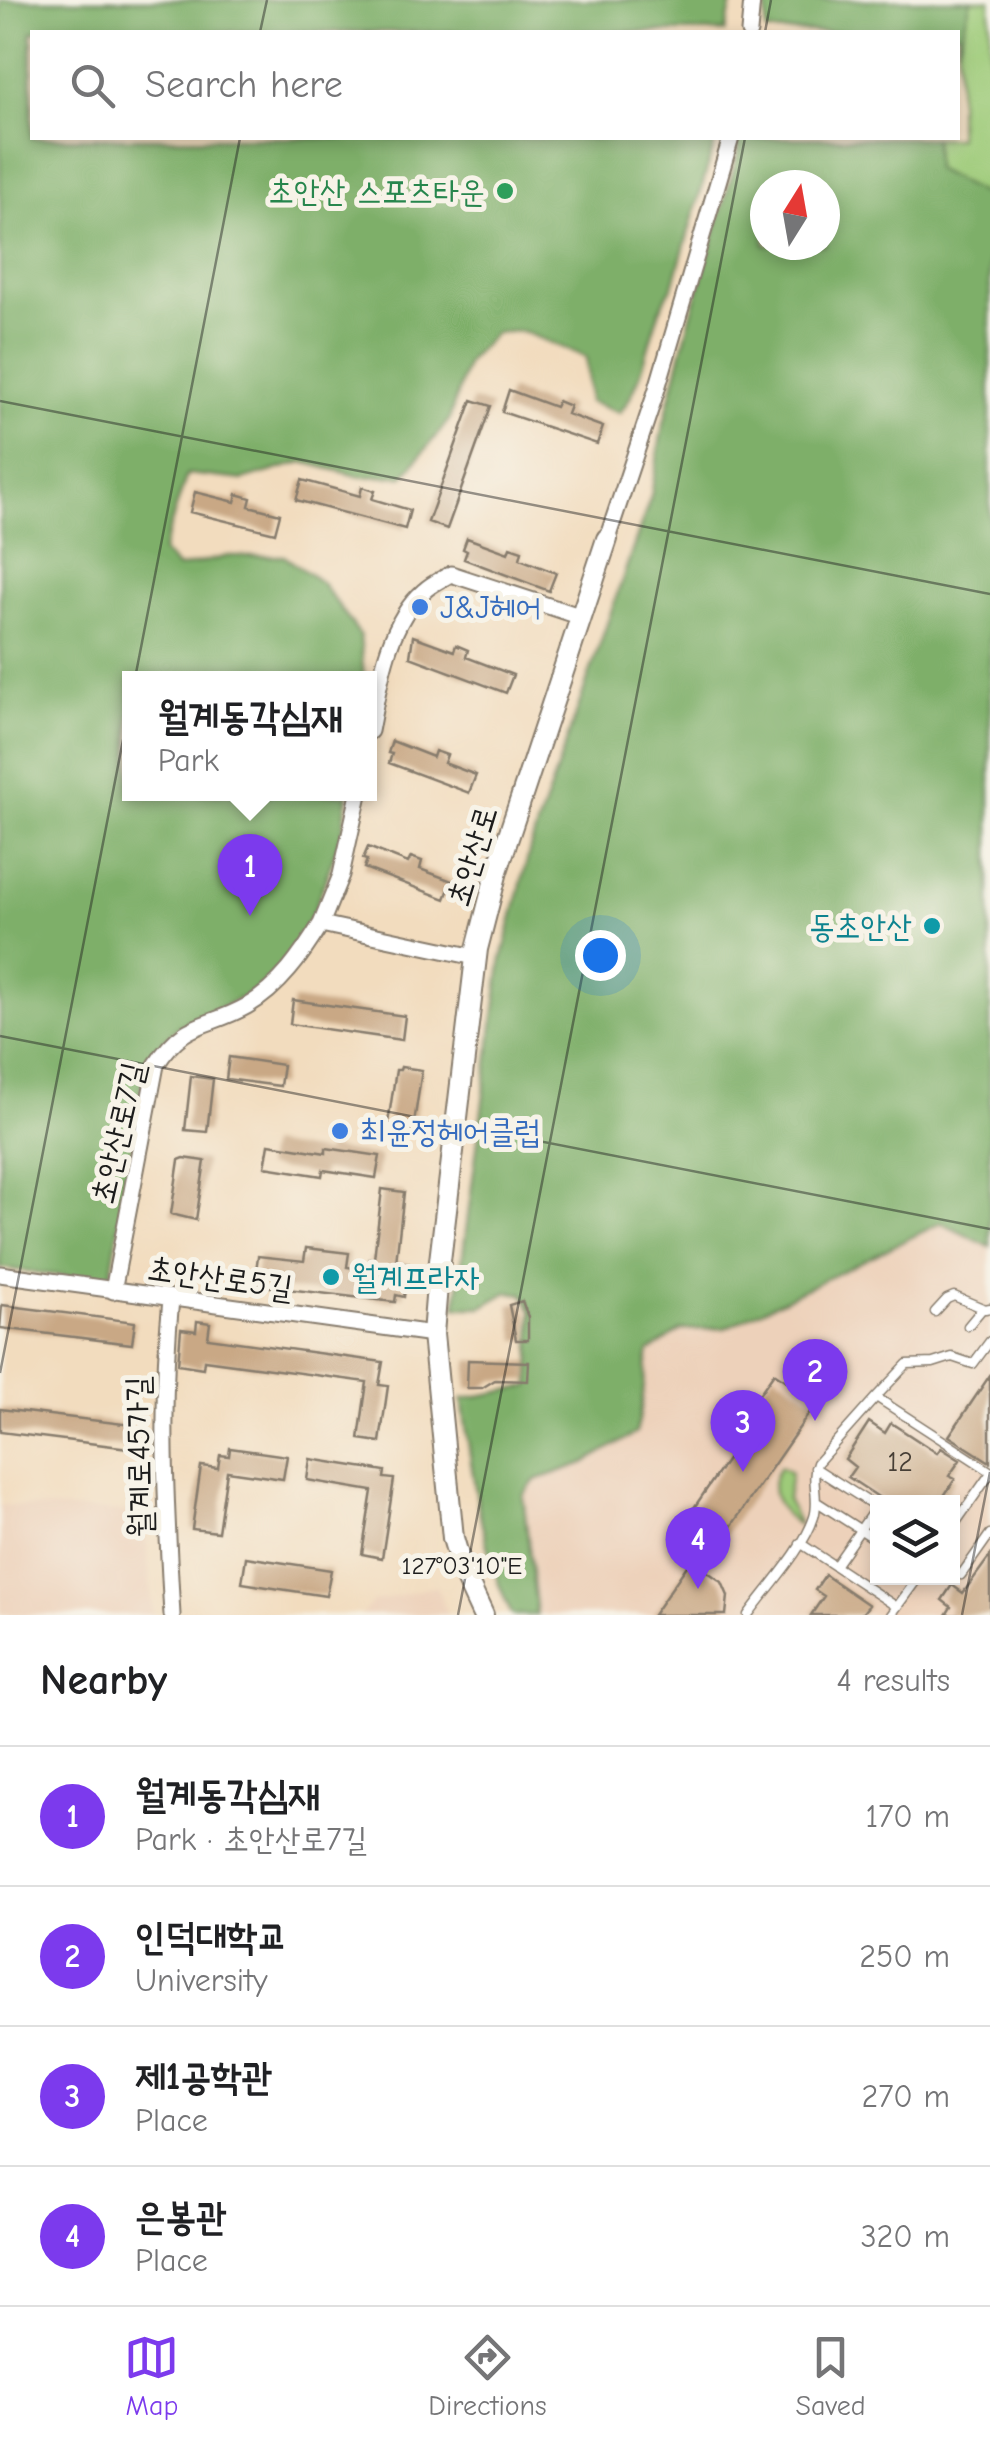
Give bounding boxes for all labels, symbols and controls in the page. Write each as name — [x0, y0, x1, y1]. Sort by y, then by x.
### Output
search box — [30, 30, 960, 140]
icon: search — [65, 58, 120, 113]
text: Search here — [145, 63, 343, 107]
north arrow — [750, 170, 840, 260]
place label: 초안산 스포츠타운 — [268, 173, 485, 210]
marker: 초안산 스포츠타운 — [494, 180, 516, 202]
place label: J&J헤어 — [440, 589, 541, 626]
marker: J&J헤어 — [409, 596, 431, 618]
popup — [122, 671, 377, 801]
text: 월계동각심재 — [158, 695, 341, 739]
text: Park — [158, 742, 219, 779]
street label: 초안산로 — [439, 801, 505, 911]
pin: 1 — [218, 834, 282, 916]
place label: 동초안산 — [809, 908, 912, 945]
marker: 동초안산 — [921, 915, 943, 937]
your location — [575, 930, 626, 981]
street label: 초안산로7길 — [84, 1059, 152, 1207]
place label: 최윤정헤어클럽 — [360, 1113, 540, 1150]
marker: 최윤정헤어클럽 — [329, 1120, 351, 1142]
street label: 초안산로5길 — [145, 1250, 295, 1306]
place label: 월계프라자 — [351, 1259, 480, 1296]
marker: 월계프라자 — [320, 1266, 342, 1288]
pin: 2 — [782, 1338, 848, 1421]
street label: 월계로45가길 — [119, 1376, 159, 1538]
pin: 3 — [710, 1390, 776, 1472]
house number: 12 — [887, 1446, 913, 1478]
map controls — [870, 1495, 960, 1585]
button: layers — [870, 1495, 960, 1585]
pin: 4 — [666, 1506, 730, 1589]
text: 127°03'10"E — [402, 1551, 522, 1580]
text: Nearby — [40, 1656, 167, 1705]
text: 4 results — [837, 1662, 950, 1699]
text: 월계동각심재 — [135, 1773, 318, 1817]
text: 1 — [66, 1798, 79, 1835]
text: 170 m — [866, 1798, 950, 1835]
text: Park · 초안산로7길 — [135, 1821, 367, 1858]
text: 인덕대학교 — [135, 1915, 288, 1959]
text: 2 — [65, 1938, 80, 1975]
text: 250 m — [859, 1938, 950, 1975]
text: University — [135, 1962, 268, 1999]
text: 제1공학관 — [135, 2055, 272, 2099]
text: 3 — [65, 2078, 80, 2115]
text: 270 m — [862, 2078, 950, 2115]
text: Place — [135, 2102, 208, 2139]
text: 은봉관 — [135, 2195, 227, 2239]
text: 4 — [65, 2218, 80, 2255]
text: 320 m — [860, 2218, 950, 2255]
text: Place — [135, 2242, 208, 2279]
tab: Map — [124, 2330, 179, 2422]
tab: Directions — [428, 2330, 547, 2422]
tab: Saved — [796, 2330, 866, 2422]

